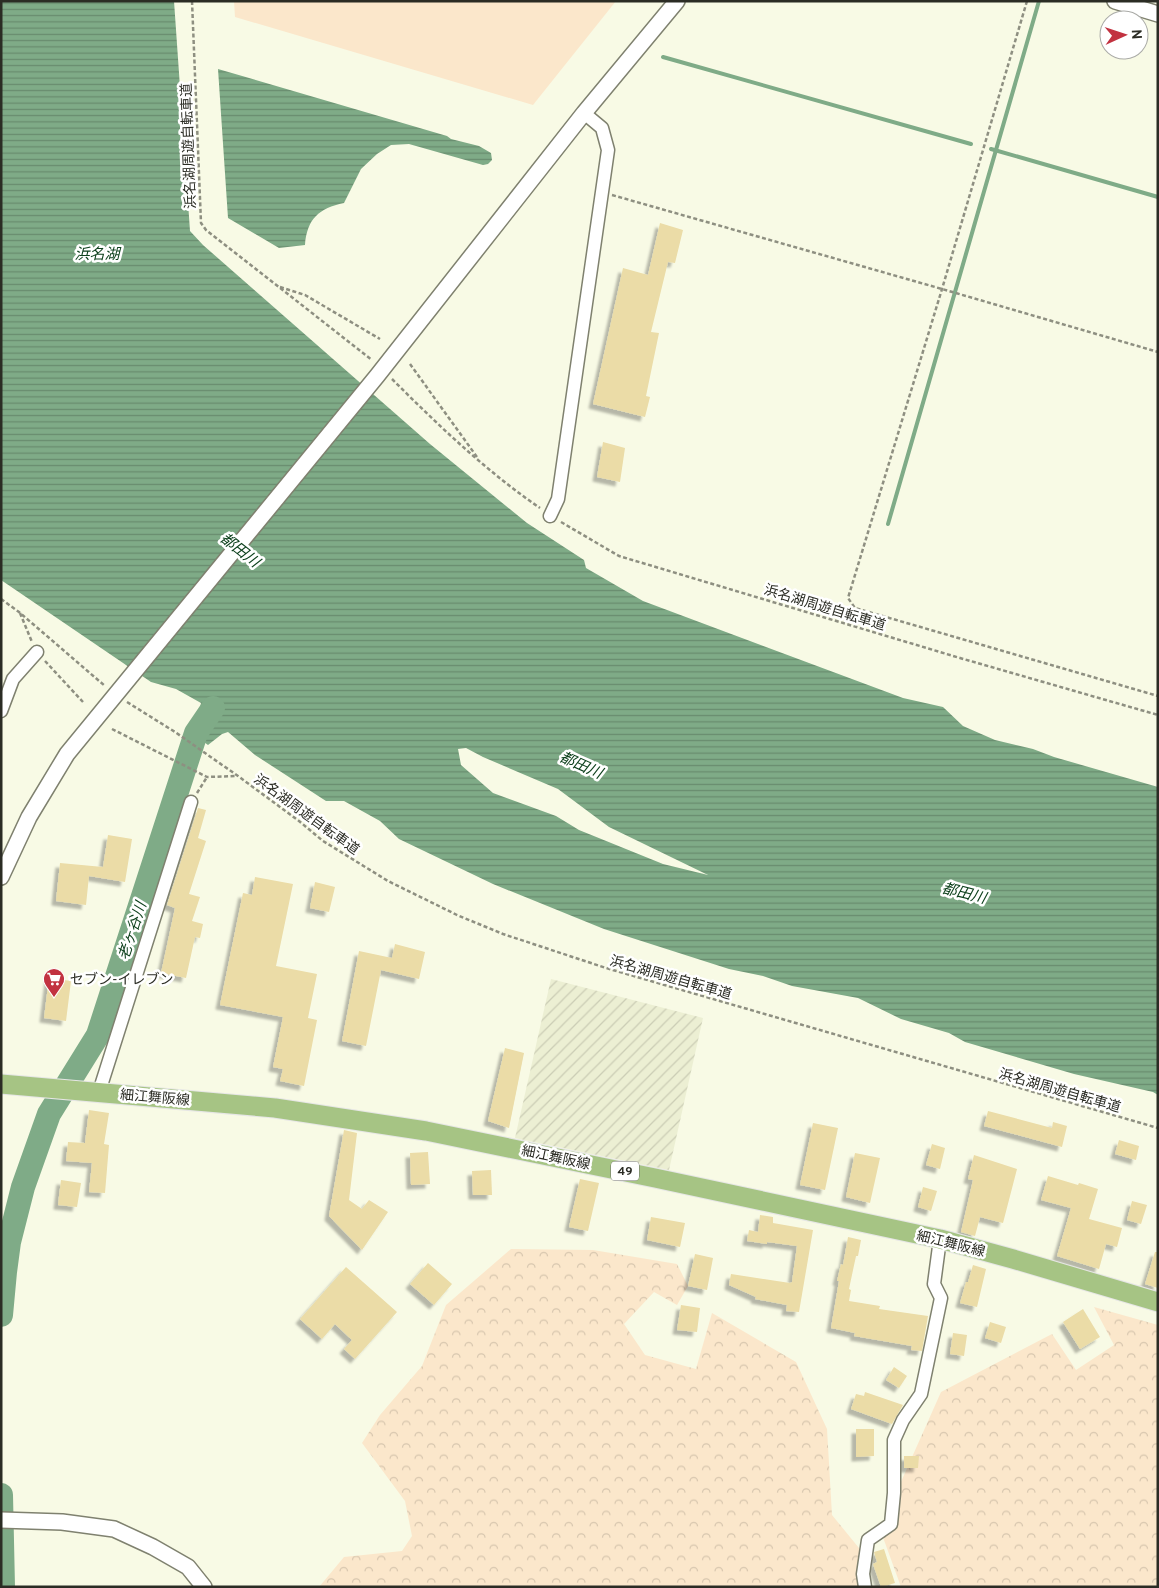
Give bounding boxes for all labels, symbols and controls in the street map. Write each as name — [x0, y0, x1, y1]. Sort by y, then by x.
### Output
north arrow — [1099, 10, 1149, 60]
text: N — [1127, 29, 1144, 40]
street label: 浜名湖周遊自転車道 — [178, 83, 200, 209]
water label: 浜名湖 — [74, 246, 121, 265]
water label: 都田川 — [215, 530, 264, 574]
street label: 浜名湖周遊自転車道 — [762, 581, 888, 635]
water label: 都田川 — [556, 749, 607, 785]
street label: 浜名湖周遊自転車道 — [250, 770, 363, 859]
water label: 都田川 — [939, 880, 990, 910]
water label: 老ヶ谷川 — [115, 898, 152, 963]
street label: 浜名湖周遊自転車道 — [608, 952, 734, 1004]
supermarket icon: セブン-イレブン — [42, 967, 66, 998]
place label: セブン-イレブン — [70, 971, 174, 989]
street label: 浜名湖周遊自転車道 — [997, 1065, 1123, 1117]
street label: 細江舞阪線 — [119, 1087, 190, 1110]
street label: 細江舞阪線 — [520, 1143, 592, 1174]
road number: 49 — [611, 1162, 639, 1180]
street label: 細江舞阪線 — [915, 1228, 987, 1261]

